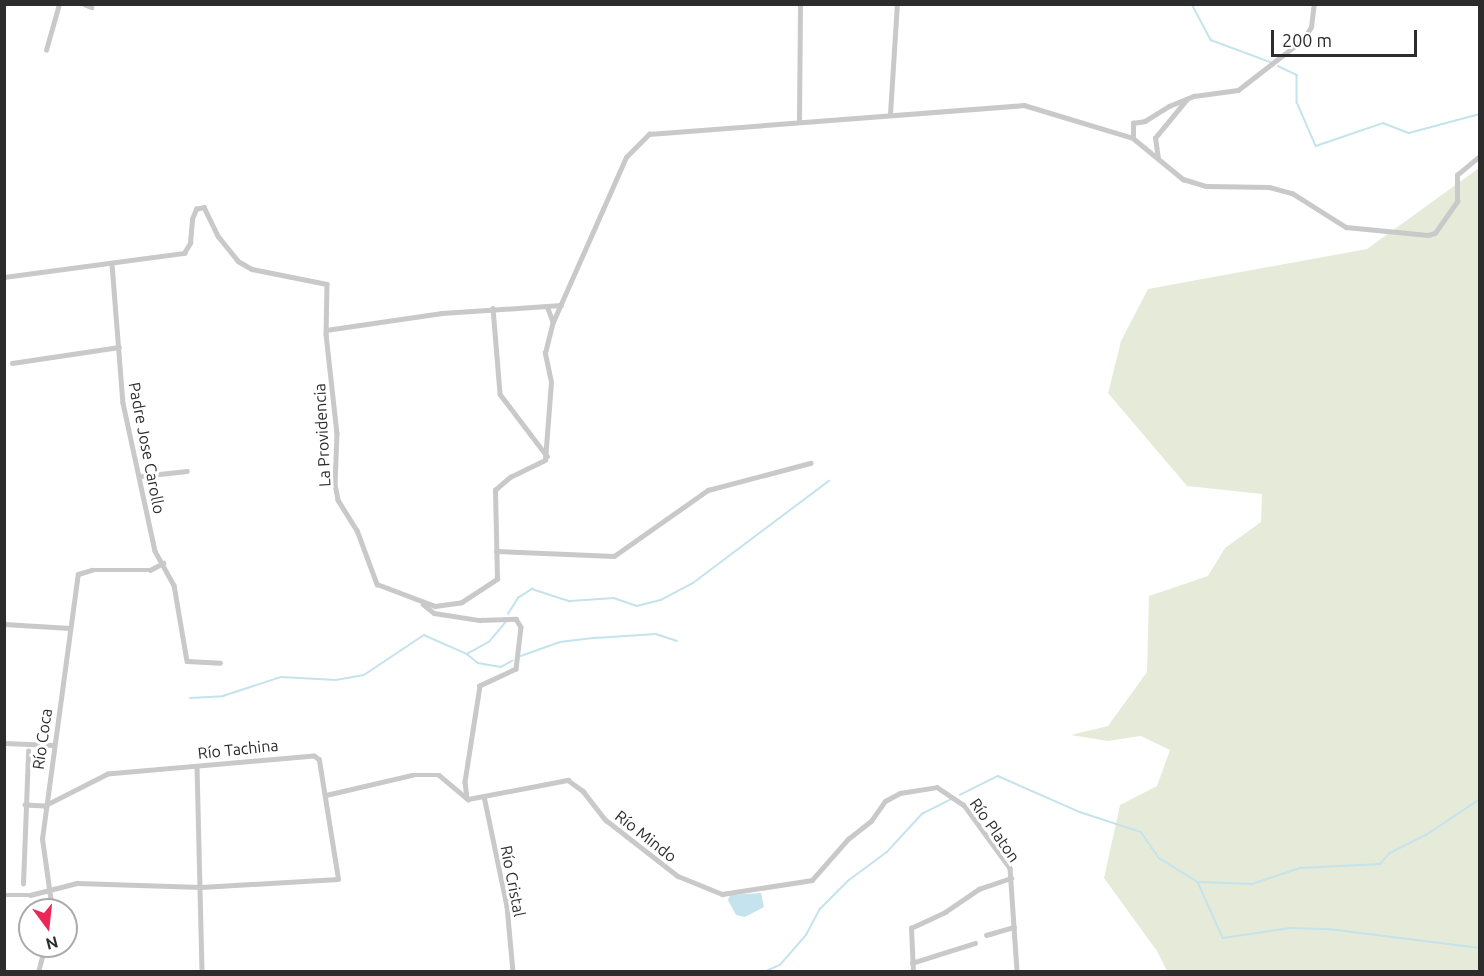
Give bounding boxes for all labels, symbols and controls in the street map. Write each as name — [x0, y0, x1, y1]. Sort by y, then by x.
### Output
scale bar — [1274, 18, 1420, 56]
text: 200 m — [1282, 30, 1332, 50]
street label: Padre Jose Carollo — [125, 381, 169, 515]
street label: La Providencia — [310, 383, 334, 487]
street label: Río Coca — [28, 707, 56, 771]
street label: Río Tachina — [197, 735, 279, 763]
street label: Río Platon — [966, 794, 1024, 866]
street label: Río Mindo — [612, 806, 680, 866]
street label: Río Cristal — [497, 844, 529, 918]
north arrow — [18, 898, 78, 958]
text: N — [44, 933, 60, 954]

